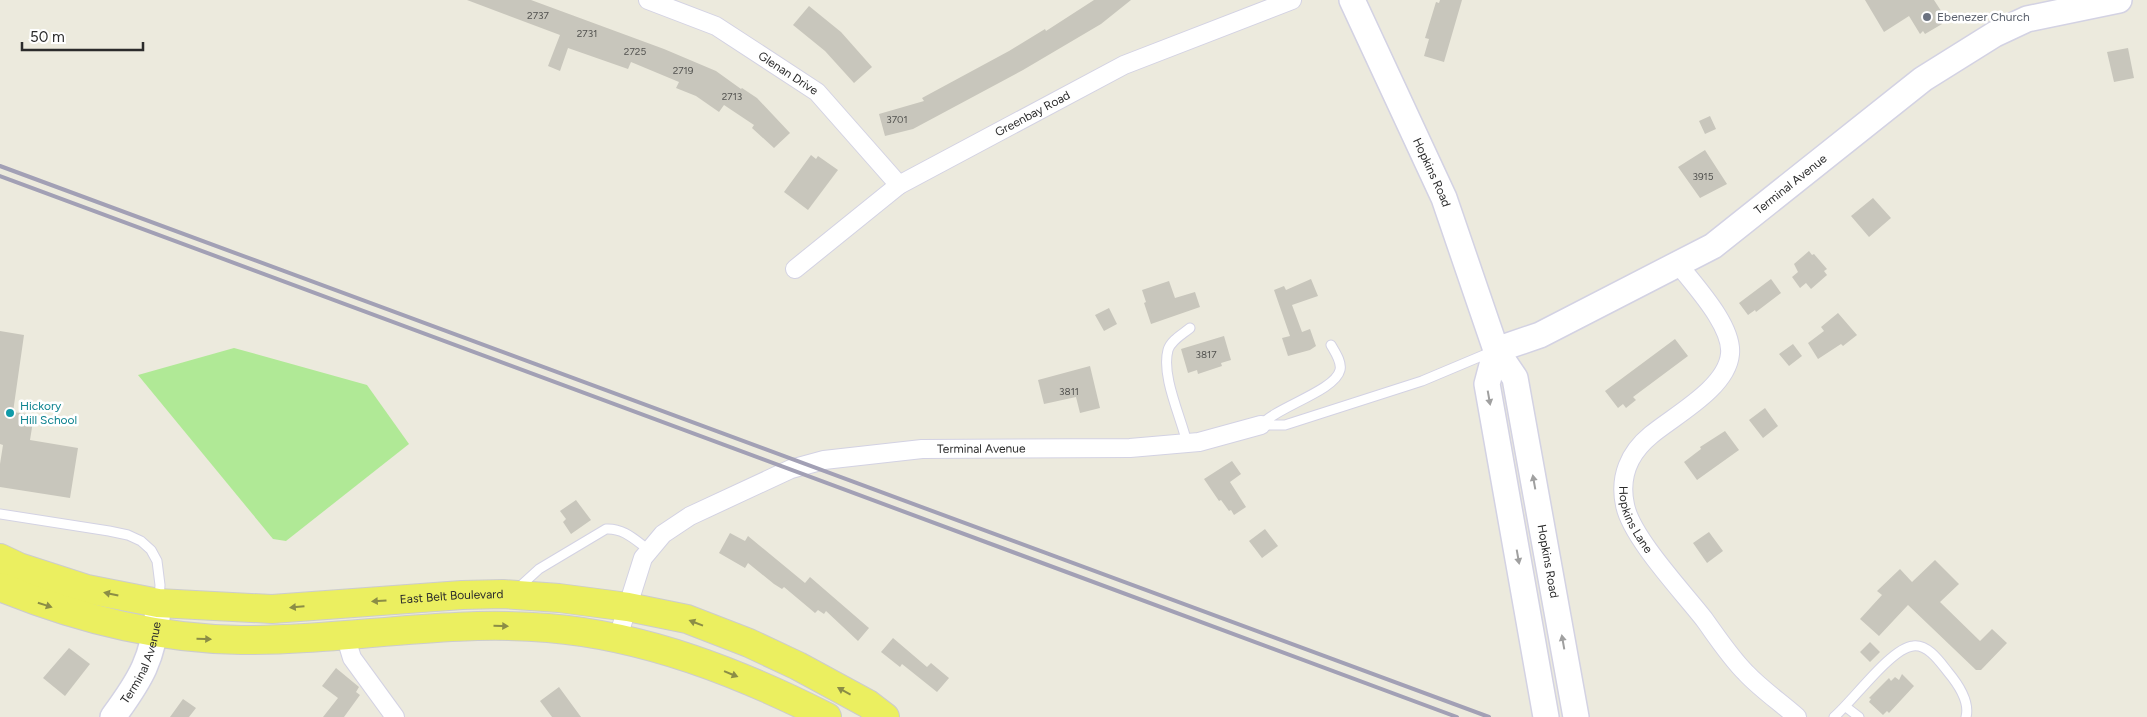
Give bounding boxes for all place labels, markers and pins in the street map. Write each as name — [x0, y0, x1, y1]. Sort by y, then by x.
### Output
place label: Ebenezer Church — [1937, 10, 2030, 24]
marker: Ebenezer Church — [1921, 11, 1933, 23]
place label: Hickory Hill School — [20, 399, 77, 427]
marker: Hickory Hill School — [4, 407, 16, 419]

